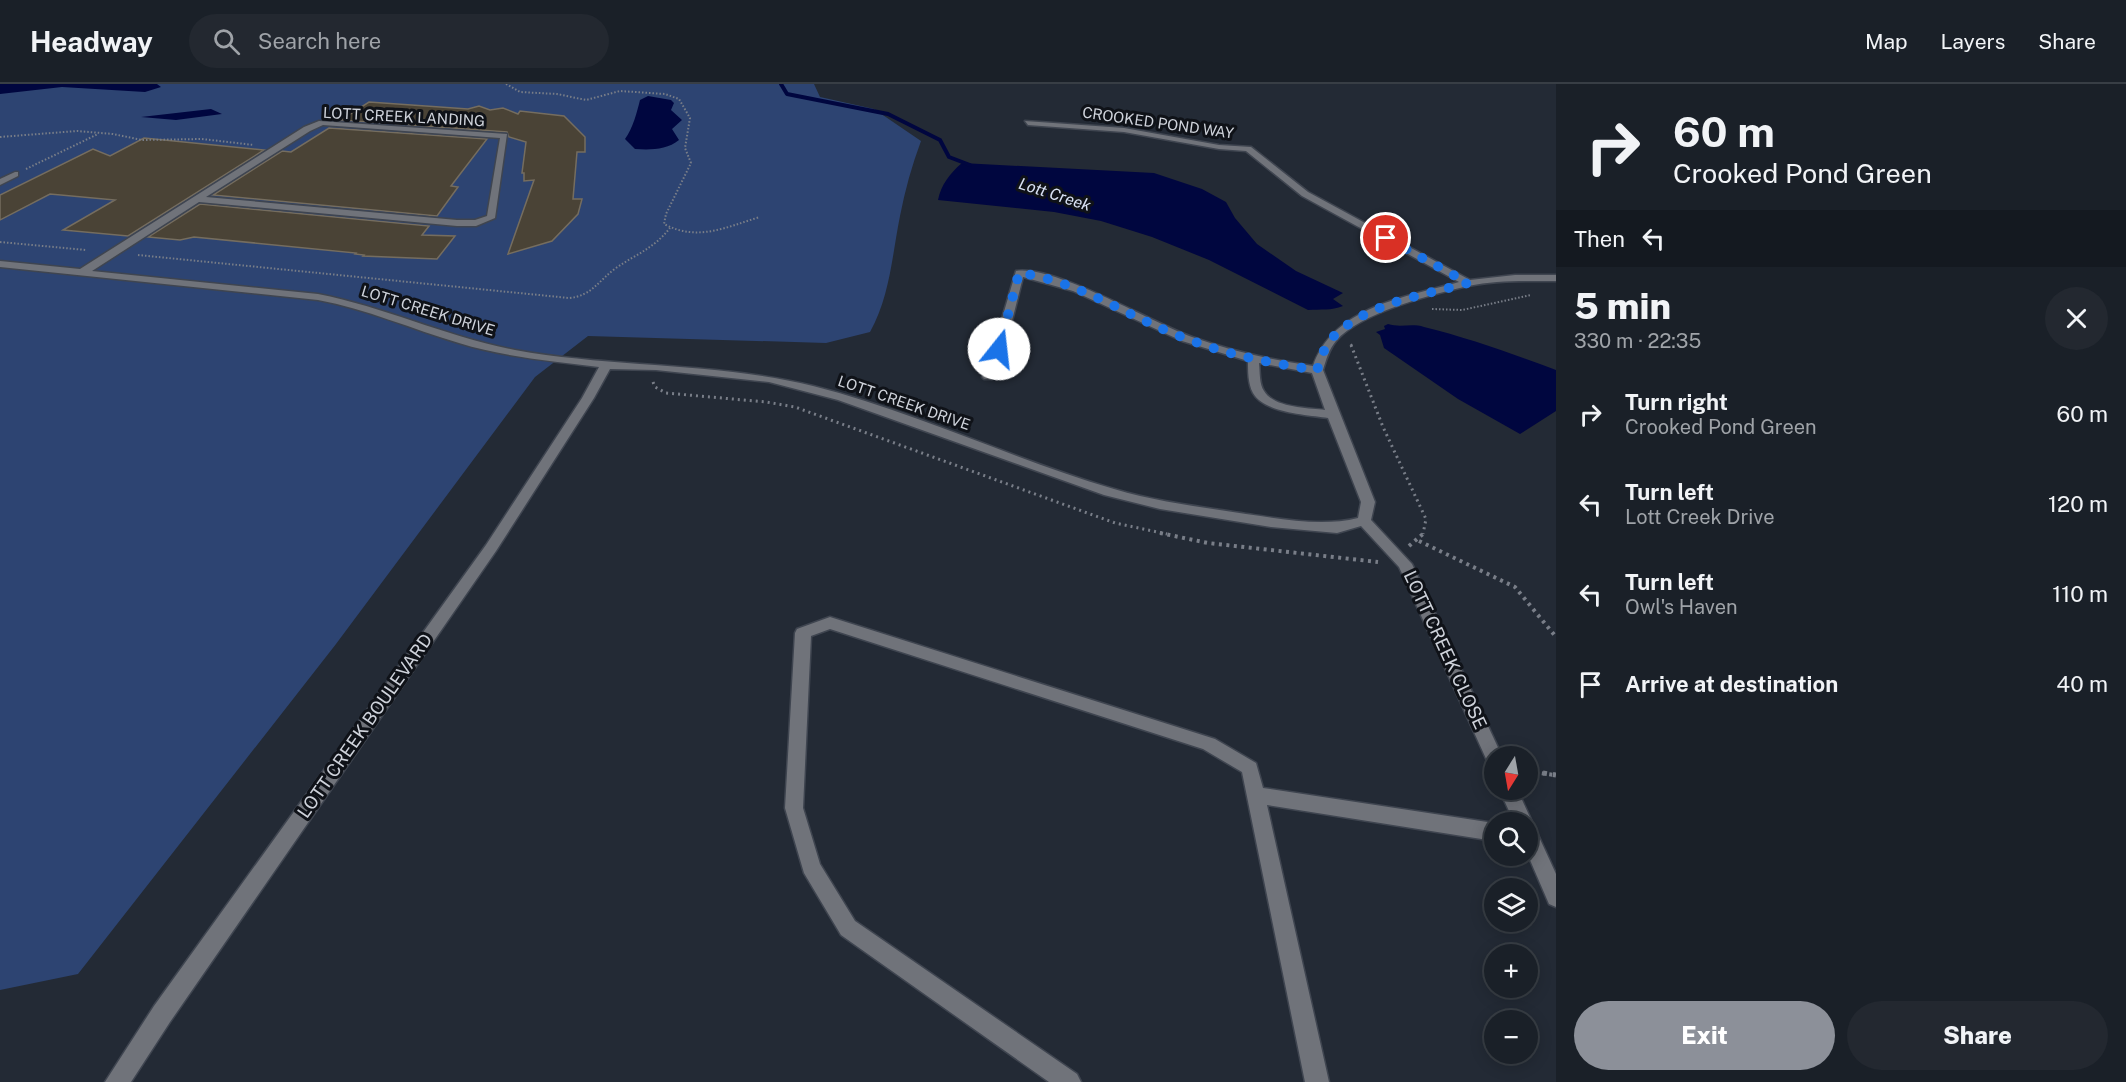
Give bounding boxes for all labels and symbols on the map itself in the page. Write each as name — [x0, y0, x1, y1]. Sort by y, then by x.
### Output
street label: CROOKED POND WAY — [1081, 103, 1235, 142]
street label: LOTT CREEK LANDING — [323, 104, 486, 129]
water label: Lott Creek — [1016, 174, 1094, 215]
pin — [1360, 212, 1411, 263]
street label: LOTT CREEK DRIVE — [359, 282, 497, 339]
position arrow — [967, 317, 1031, 381]
street label: LOTT CREEK DRIVE — [836, 372, 973, 433]
street label: LOTT CREEK CLOSE — [1400, 567, 1491, 732]
street label: LOTT CREEK BOULEVARD — [293, 630, 436, 822]
north arrow — [1484, 746, 1538, 800]

